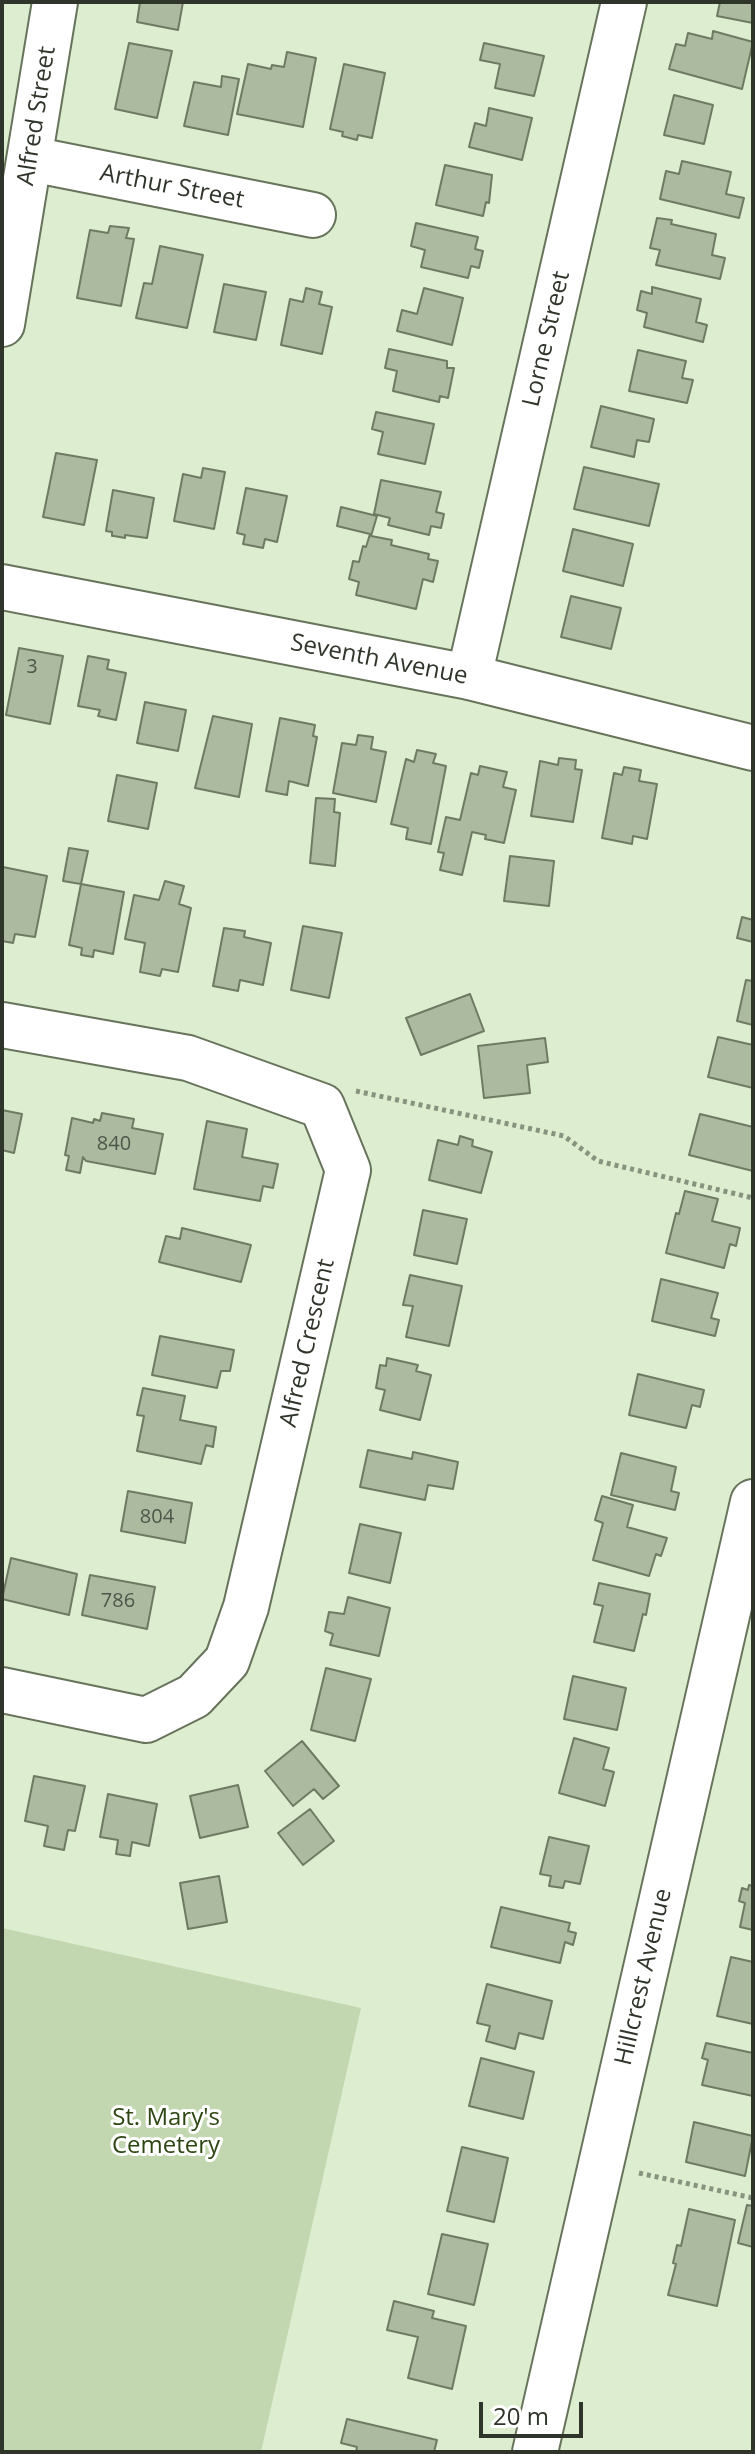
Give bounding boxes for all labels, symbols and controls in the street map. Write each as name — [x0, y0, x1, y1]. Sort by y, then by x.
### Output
street label: Alfred Street — [12, 44, 62, 188]
street label: Arthur Street — [98, 159, 246, 215]
street label: Lorne Street — [517, 268, 577, 410]
street label: Seventh Avenue — [288, 629, 470, 691]
house number: 3 — [26, 655, 38, 679]
house number: 840 — [97, 1132, 131, 1156]
street label: Alfred Crescent — [275, 1256, 341, 1430]
house number: 804 — [140, 1505, 174, 1529]
house number: 786 — [101, 1589, 135, 1613]
street label: Hillcrest Avenue — [610, 1886, 678, 2068]
park label: St. Mary's Cemetery — [112, 2104, 220, 2160]
scale bar — [483, 2386, 587, 2436]
text: 20 m — [493, 2399, 549, 2432]

